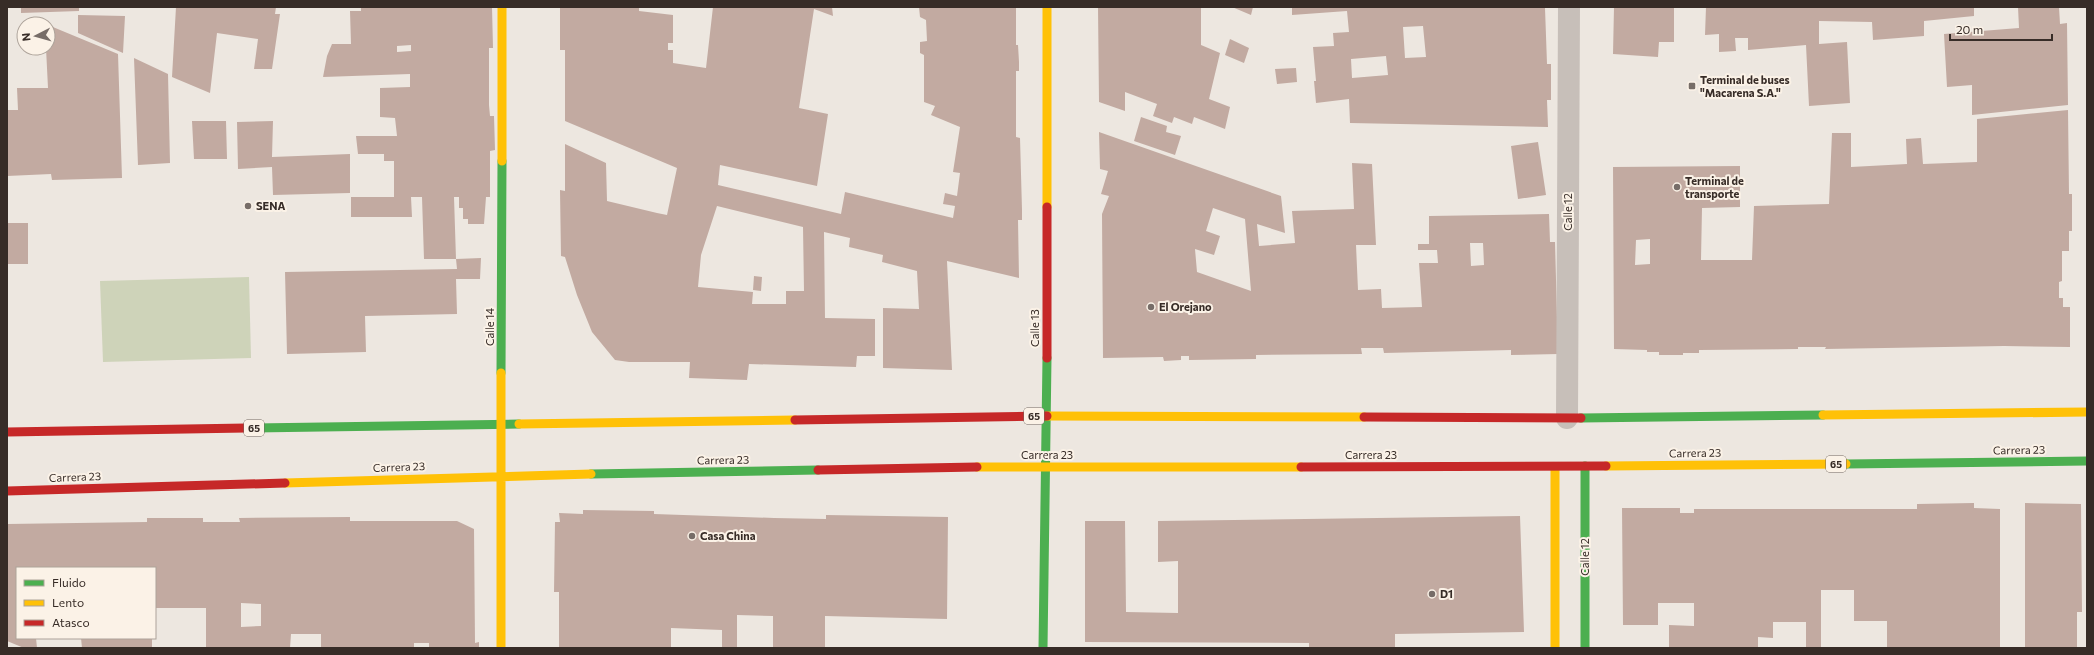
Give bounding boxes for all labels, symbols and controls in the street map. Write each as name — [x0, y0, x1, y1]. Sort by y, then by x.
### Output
north arrow — [16, 16, 56, 56]
scale bar — [1950, 16, 2052, 42]
text: 20 m — [1956, 22, 1983, 36]
text: N — [19, 32, 32, 42]
place label: Terminal de buses "Macarena S.A." — [1700, 73, 1790, 99]
marker: Terminal de buses "Macarena S.A." — [1687, 81, 1697, 91]
place label: Terminal de transporte — [1685, 174, 1744, 200]
marker: Terminal de transporte — [1672, 182, 1682, 192]
street label: Calle 12 — [1561, 193, 1574, 231]
place label: SENA — [256, 199, 285, 212]
marker: SENA — [243, 201, 253, 211]
place label: El Orejano — [1159, 300, 1212, 313]
marker: El Orejano — [1146, 302, 1156, 312]
street label: Calle 14 — [483, 308, 496, 346]
street label: Calle 13 — [1028, 309, 1041, 347]
road number: 65 — [1024, 408, 1044, 424]
road number: 65 — [244, 420, 264, 436]
street label: Carrera 23 — [1993, 443, 2045, 456]
street label: Carrera 23 — [1669, 446, 1721, 459]
street label: Carrera 23 — [1021, 448, 1073, 461]
street label: Carrera 23 — [1345, 448, 1397, 461]
street label: Carrera 23 — [697, 453, 749, 466]
road number: 65 — [1826, 456, 1846, 472]
street label: Carrera 23 — [373, 459, 425, 474]
street label: Carrera 23 — [49, 469, 101, 484]
place label: Casa China — [700, 529, 756, 542]
marker: Casa China — [687, 531, 697, 541]
street label: Calle 12 — [1578, 538, 1591, 576]
legend — [16, 567, 156, 639]
text: Fluido — [52, 575, 86, 589]
place label: D1 — [1440, 587, 1453, 600]
marker: D1 — [1427, 589, 1437, 599]
text: Lento — [52, 595, 84, 609]
text: Atasco — [52, 615, 90, 629]

